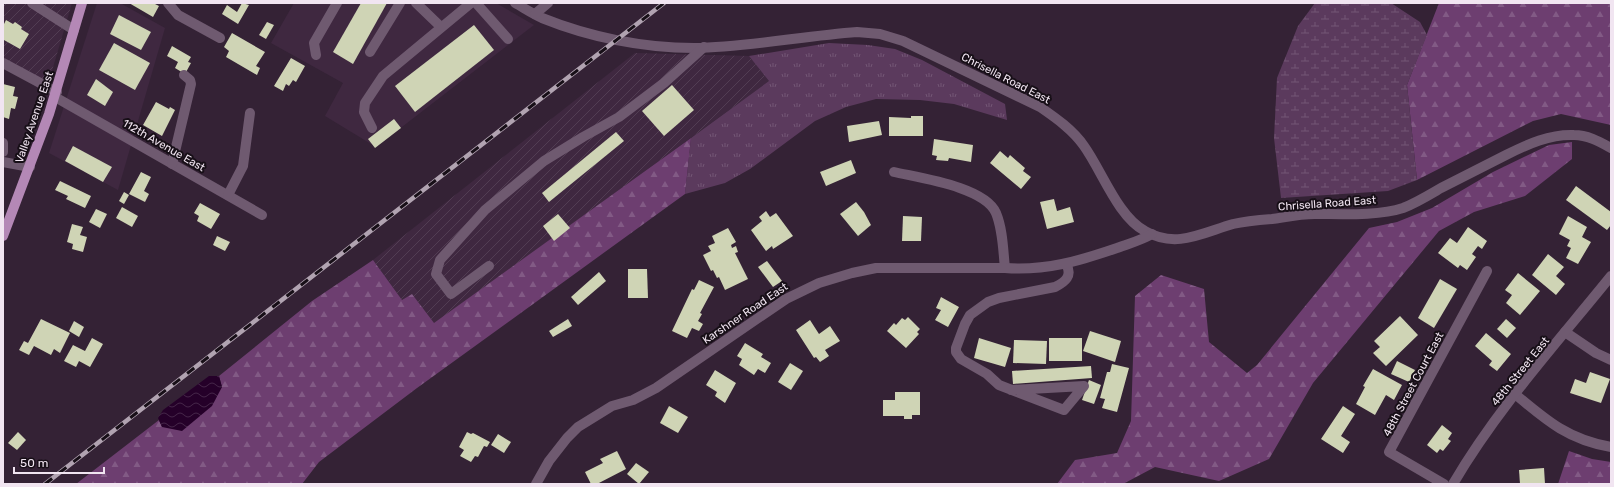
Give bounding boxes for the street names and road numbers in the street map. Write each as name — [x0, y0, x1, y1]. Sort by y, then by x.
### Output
street label: Chrisella Road East — [959, 50, 1053, 107]
street label: Valley Avenue East — [13, 69, 56, 165]
street label: 112th Avenue East — [120, 117, 208, 175]
street label: Chrisella Road East — [1278, 194, 1377, 213]
street label: Karshner Road East — [700, 280, 791, 347]
street label: 48th Street Court East — [1380, 329, 1447, 439]
street label: 48th Street East — [1489, 334, 1553, 408]

